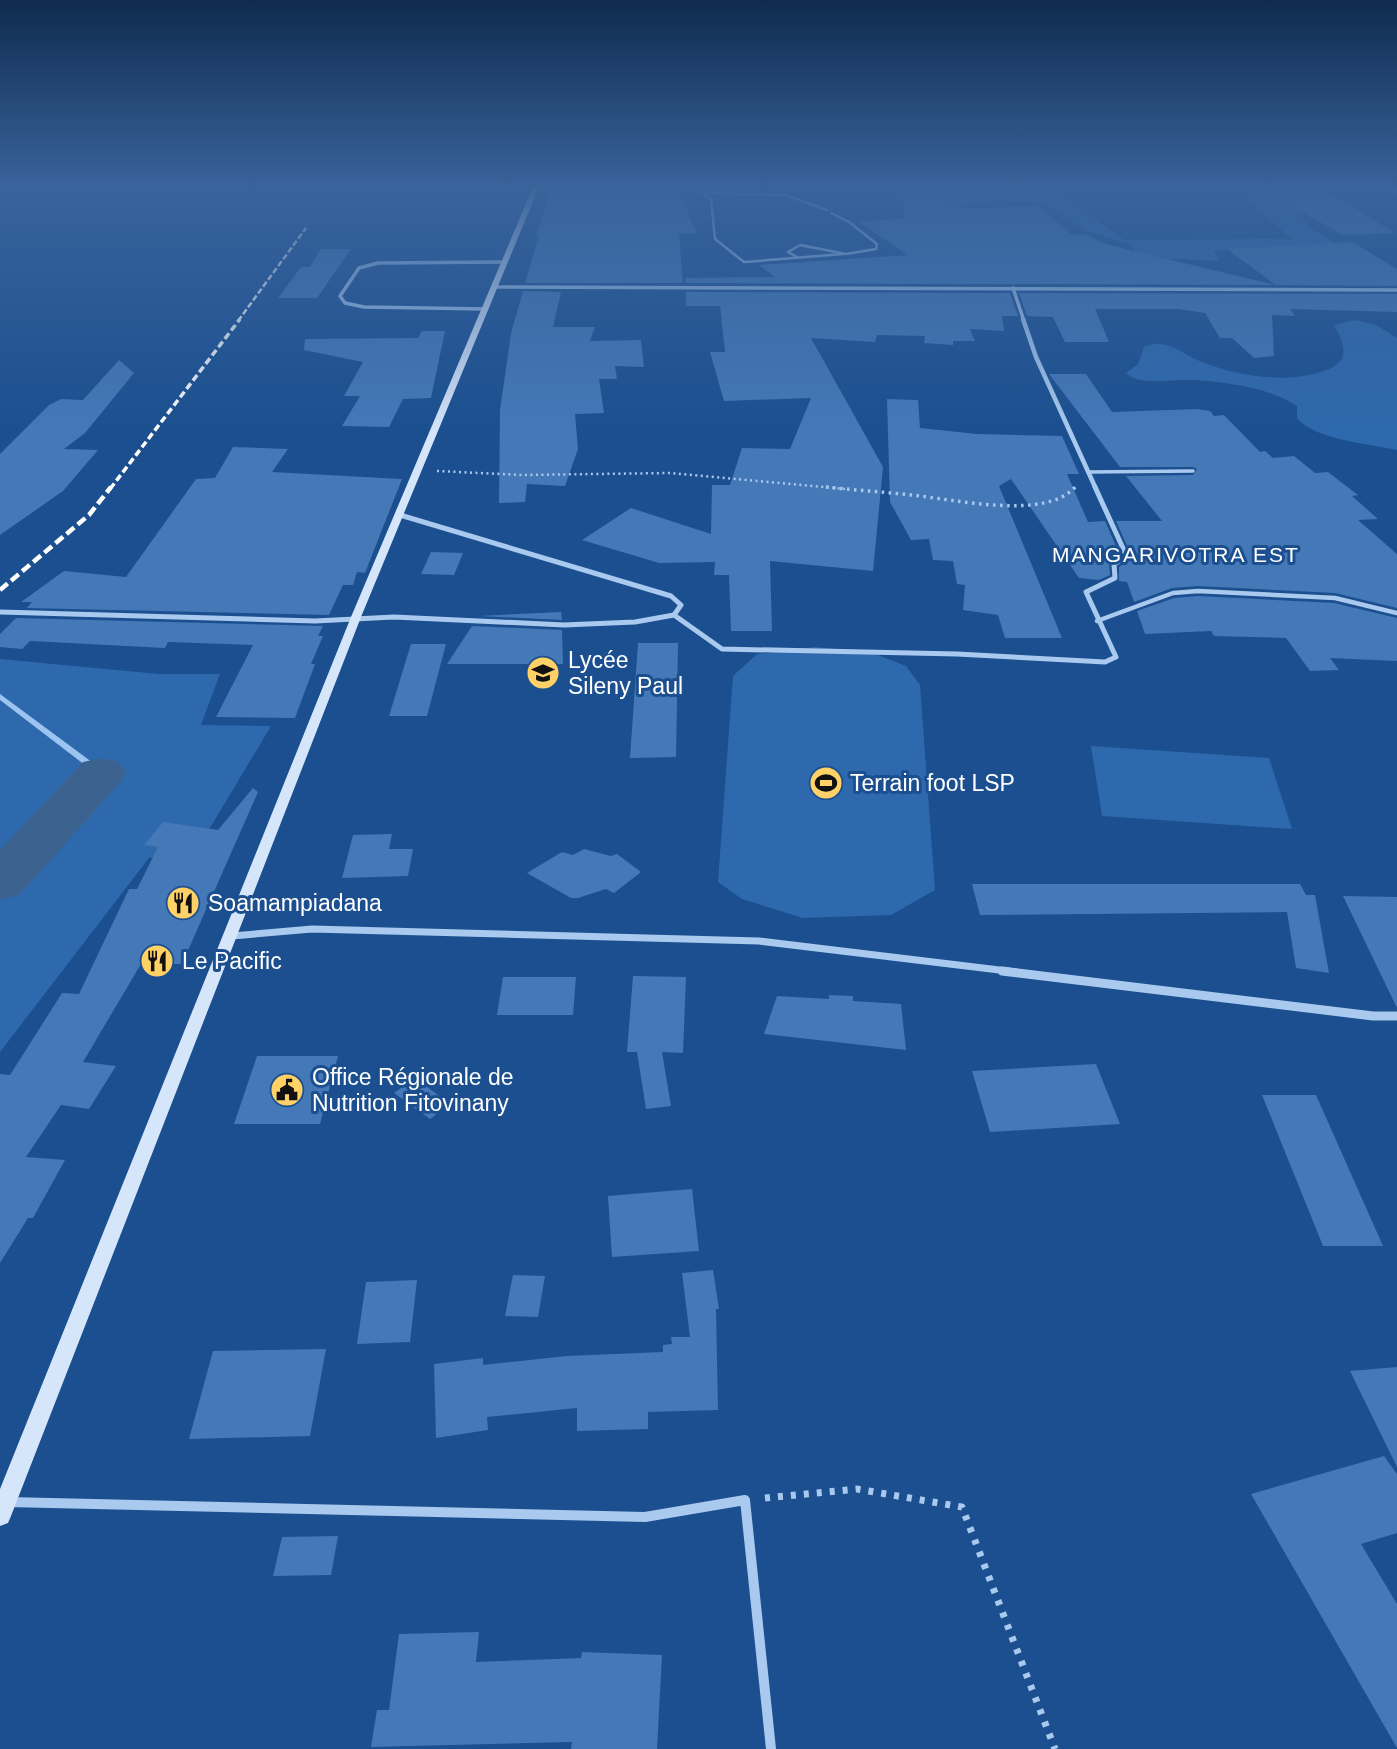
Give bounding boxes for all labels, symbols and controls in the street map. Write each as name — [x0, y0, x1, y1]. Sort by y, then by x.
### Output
district label: MANGARIVOTRA EST — [1052, 543, 1300, 566]
place label: Lycée Sileny Paul — [568, 647, 683, 699]
school or university icon: Lycée Sileny Paul — [524, 654, 562, 692]
sports icon: Terrain foot LSP — [807, 764, 845, 802]
place label: Terrain foot LSP — [850, 770, 1015, 796]
restaurant icon: Soamampiadana — [164, 884, 202, 922]
place label: Soamampiadana — [208, 890, 382, 916]
restaurant icon: Le Pacific — [138, 942, 176, 980]
place label: Le Pacific — [182, 948, 282, 974]
place label: Office Régionale de Nutrition Fitovinany — [312, 1064, 514, 1116]
public building icon: Office Régionale de Nutrition Fitovinany — [268, 1071, 306, 1109]

